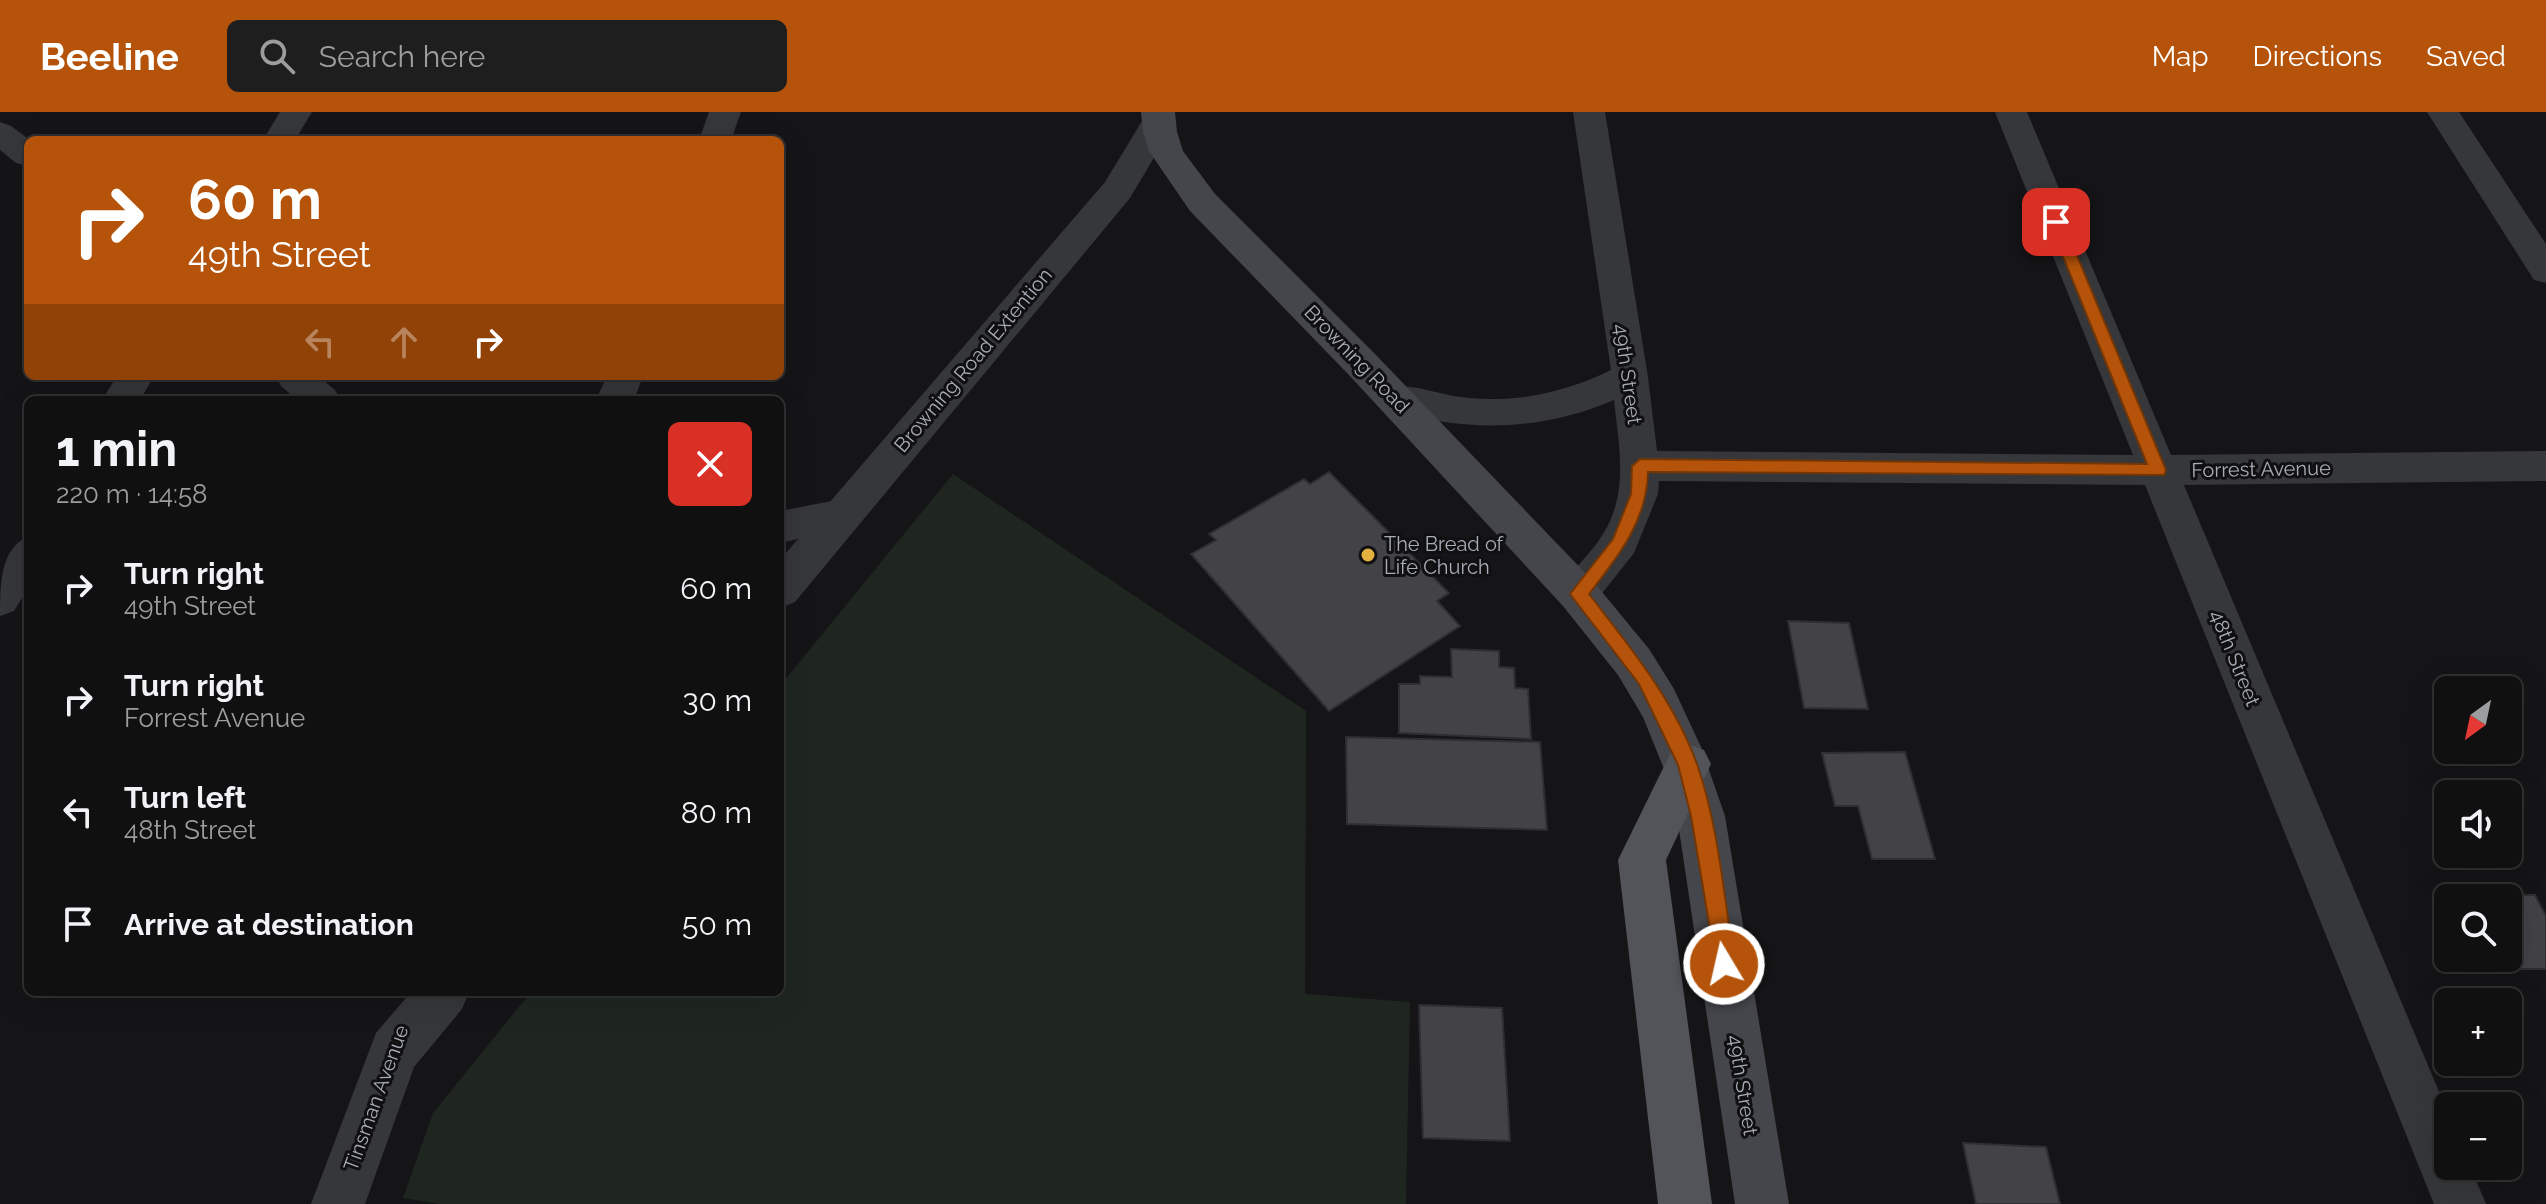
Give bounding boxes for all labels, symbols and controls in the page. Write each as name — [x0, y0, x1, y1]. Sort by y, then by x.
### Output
search box — [227, 20, 787, 92]
text: Beeline — [40, 34, 179, 79]
icon: search — [255, 34, 299, 78]
text: Search here — [319, 39, 485, 74]
text: Map — [2152, 40, 2209, 73]
text: Directions — [2253, 40, 2382, 73]
text: Saved — [2426, 40, 2506, 73]
text: 60 m — [188, 166, 322, 232]
icon: right — [56, 168, 160, 272]
pin — [2022, 188, 2090, 256]
icon: arrive — [2034, 200, 2078, 244]
text: 49th Street — [188, 233, 371, 275]
street label: Browning Road Extention — [889, 263, 1057, 457]
street label: Browning Road — [1299, 300, 1415, 418]
icon: left — [298, 320, 342, 364]
icon: ahead — [382, 320, 426, 364]
icon: right — [466, 320, 510, 364]
street label: 49th Street — [1609, 322, 1647, 426]
text: 1 min — [56, 421, 177, 477]
button: close — [668, 422, 752, 506]
street label: Forrest Avenue — [2191, 456, 2331, 482]
text: 220 m · 14:58 — [56, 479, 208, 509]
place label: The Bread of Life Church — [1384, 532, 1505, 579]
marker: The Bread of Life Church — [1359, 546, 1377, 564]
text: Turn right — [124, 556, 264, 591]
icon: right — [56, 566, 100, 610]
text: 60 m — [680, 571, 752, 606]
text: 49th Street — [124, 591, 256, 621]
street label: 48th Street — [2205, 606, 2265, 710]
text: Turn right — [124, 668, 264, 703]
north arrow — [2434, 676, 2522, 764]
map controls — [2434, 676, 2522, 1180]
icon: right — [56, 678, 100, 722]
text: 30 m — [682, 683, 752, 718]
text: Forrest Avenue — [124, 703, 305, 733]
text: Turn left — [124, 780, 246, 815]
button: sound — [2434, 780, 2522, 868]
icon: left — [56, 790, 100, 834]
text: 80 m — [681, 795, 752, 830]
text: 48th Street — [124, 815, 256, 845]
button: search — [2434, 884, 2522, 972]
icon: arrive — [56, 902, 100, 946]
text: Arrive at destination — [124, 907, 414, 942]
text: 50 m — [682, 907, 752, 942]
position arrow — [1682, 922, 1766, 1006]
button: + — [2434, 988, 2522, 1076]
street label: Tinsman Avenue — [338, 1022, 414, 1174]
street label: 49th Street — [1723, 1033, 1763, 1137]
button: − — [2434, 1092, 2522, 1180]

